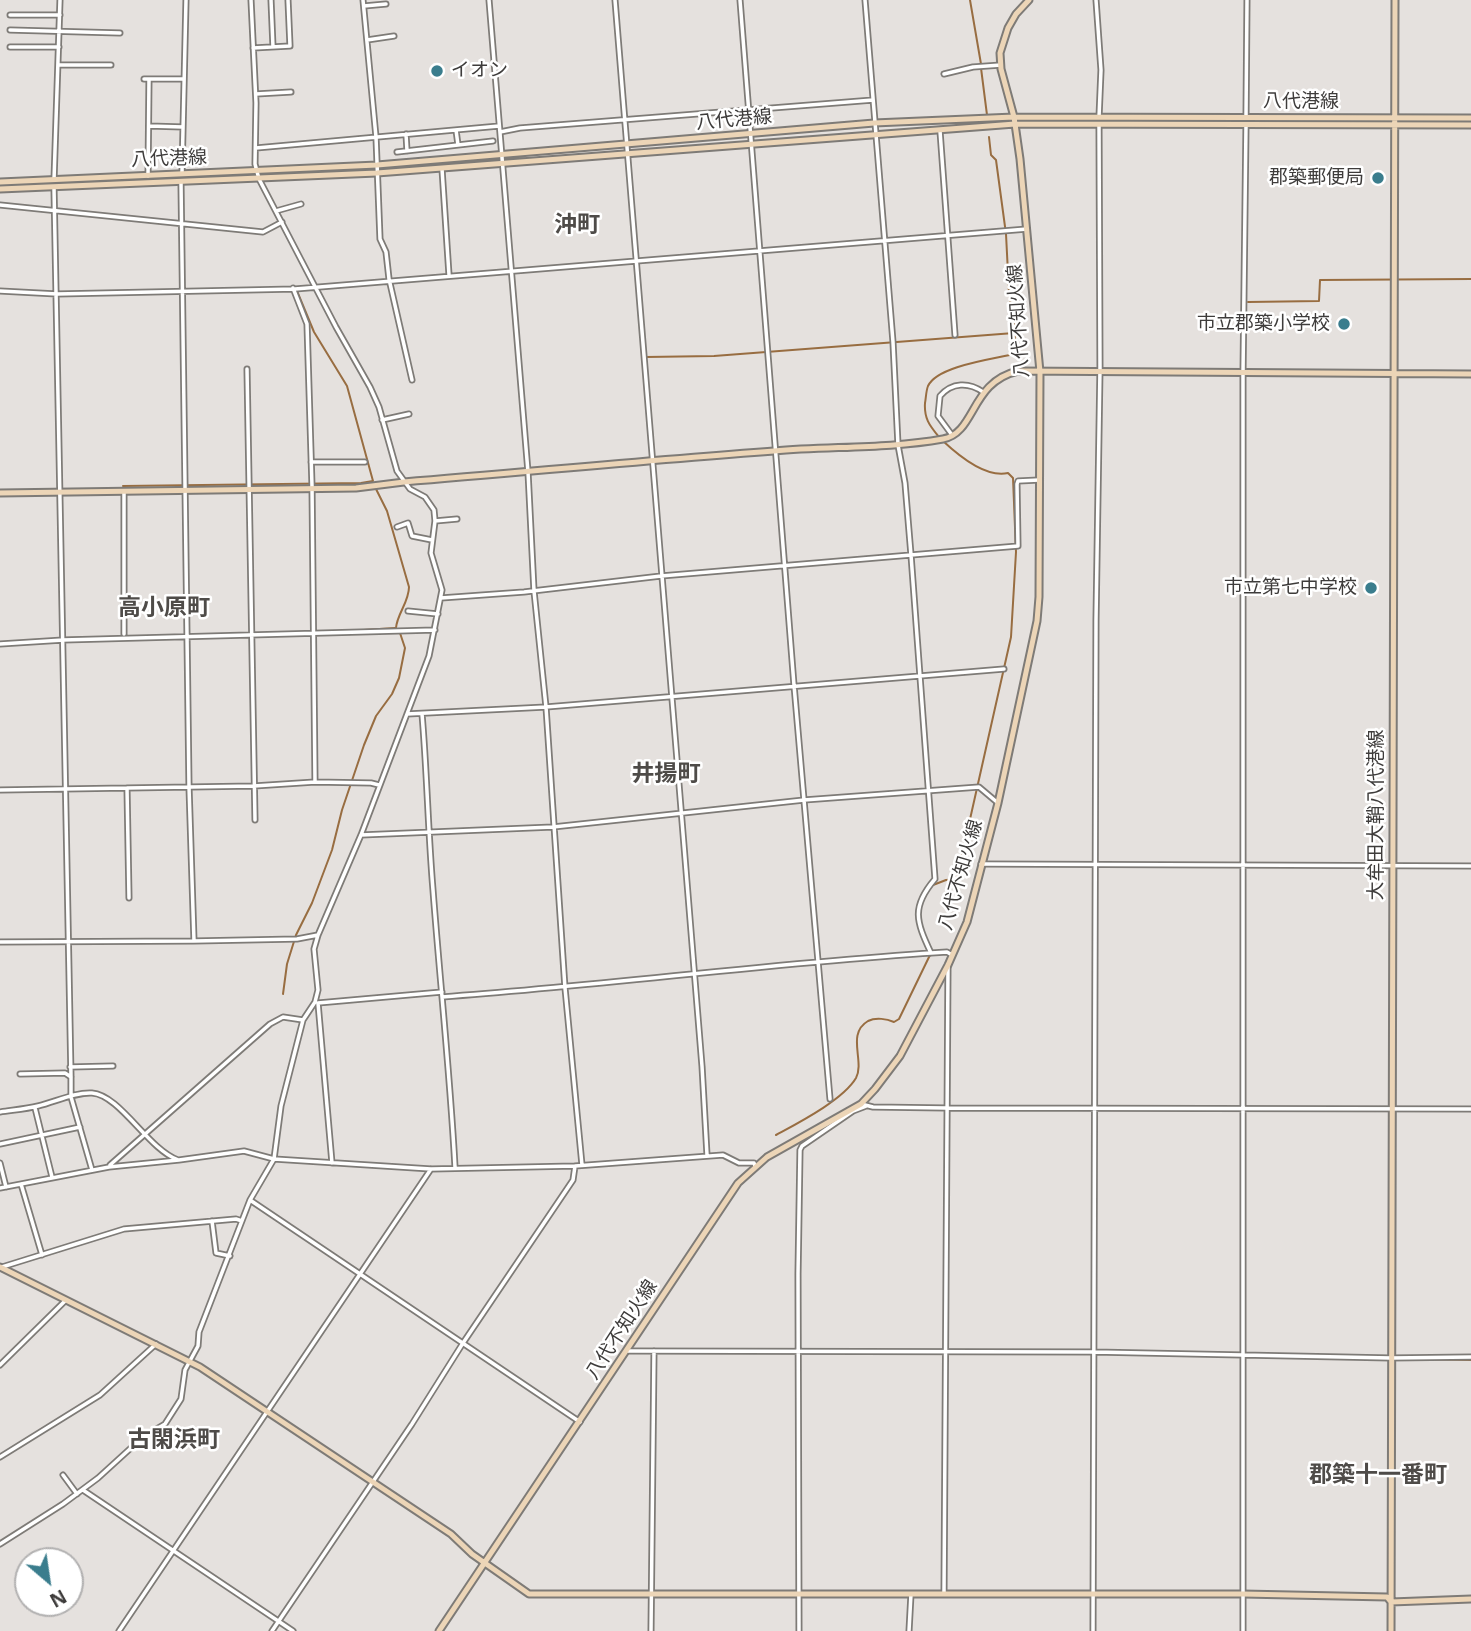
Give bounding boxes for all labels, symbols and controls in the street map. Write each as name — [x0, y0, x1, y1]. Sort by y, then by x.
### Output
place label: イオン — [451, 60, 508, 82]
marker: イオン — [429, 63, 445, 79]
street label: 八代港線 — [1263, 91, 1339, 113]
street label: 八代港線 — [695, 105, 773, 135]
street label: 八代港線 — [131, 146, 207, 172]
place label: 郡築郵便局 — [1269, 167, 1364, 189]
marker: 郡築郵便局 — [1370, 170, 1386, 186]
district label: 沖町 — [554, 211, 600, 239]
street label: 八代不知火線 — [1004, 263, 1034, 379]
place label: 市立郡築小学校 — [1197, 313, 1330, 335]
marker: 市立郡築小学校 — [1336, 316, 1352, 332]
place label: 市立第七中学校 — [1224, 577, 1357, 599]
marker: 市立第七中学校 — [1363, 580, 1379, 596]
district label: 高小原町 — [118, 594, 210, 622]
street label: 大牟田大鞘八代港線 — [1366, 730, 1388, 900]
district label: 井揚町 — [632, 760, 700, 788]
street label: 八代不知火線 — [934, 817, 988, 933]
street label: 八代不知火線 — [581, 1276, 663, 1384]
district label: 古閑浜町 — [128, 1426, 220, 1454]
district label: 郡築十一番町 — [1309, 1461, 1447, 1489]
north arrow — [14, 1547, 84, 1617]
text: N — [45, 1583, 71, 1614]

